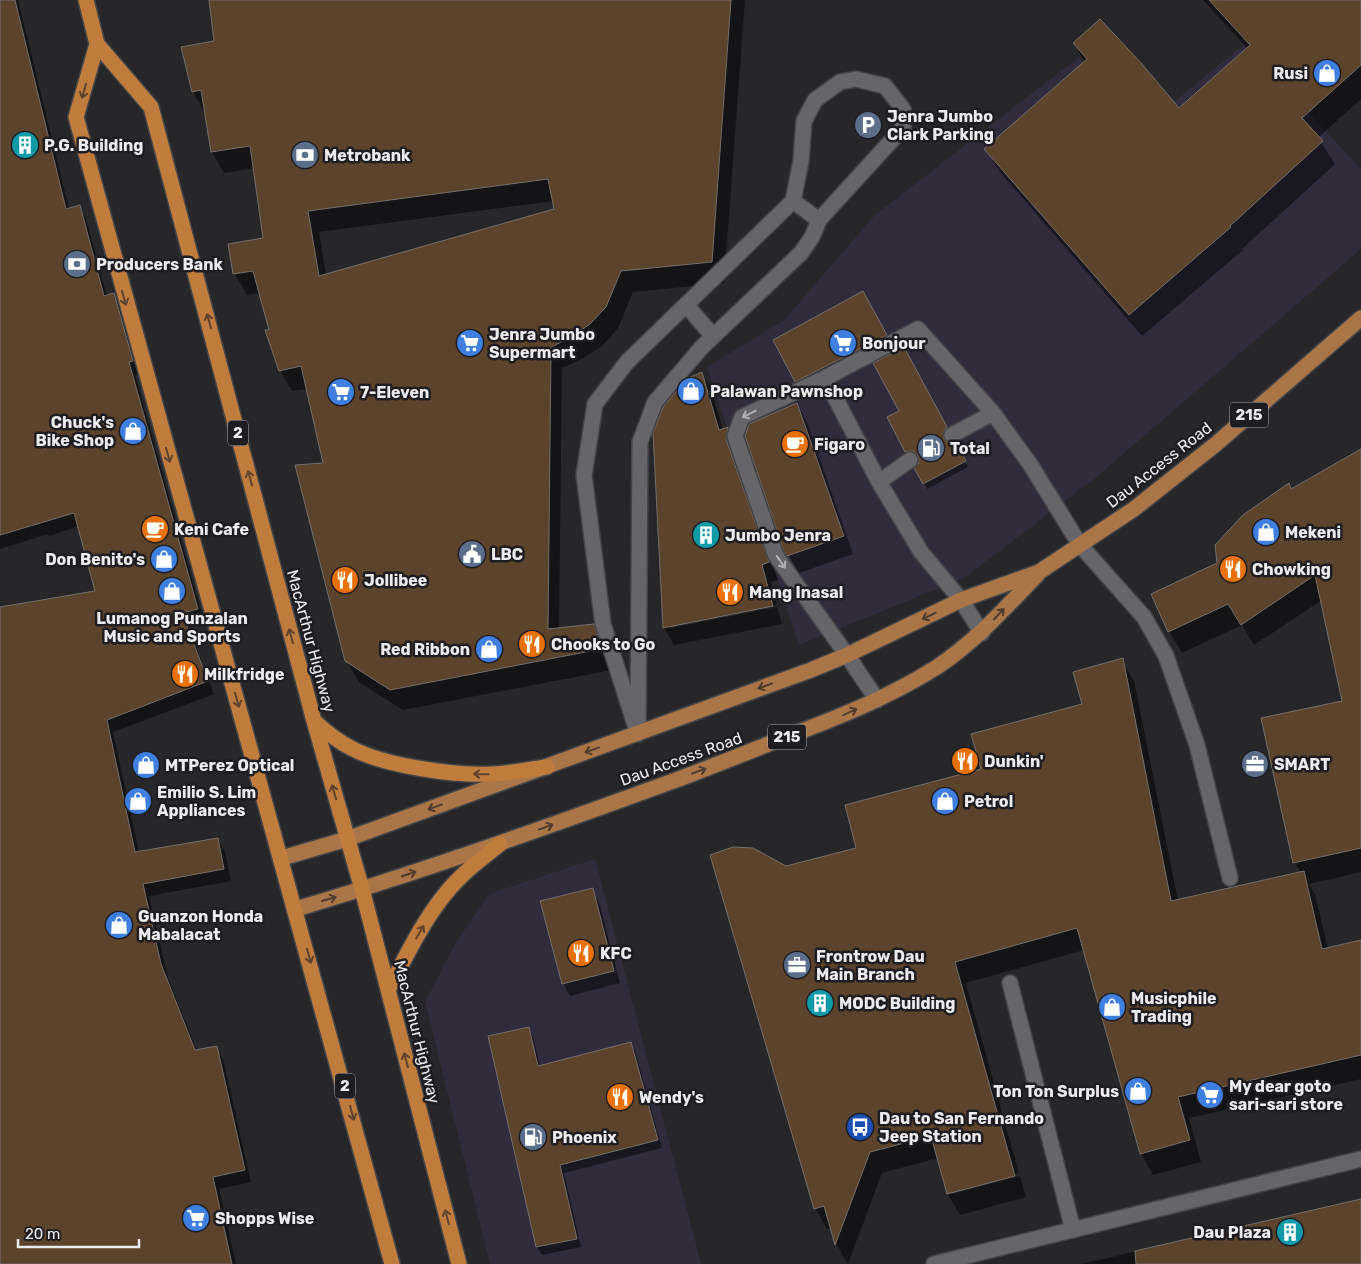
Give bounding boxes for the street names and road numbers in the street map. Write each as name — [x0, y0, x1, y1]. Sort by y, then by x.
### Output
road number: 215 — [1230, 402, 1268, 428]
street label: Dau Access Road — [1103, 418, 1215, 512]
road number: 2 — [228, 420, 248, 446]
street label: MacArthur Highway — [283, 568, 339, 715]
road number: 215 — [768, 724, 806, 750]
street label: Dau Access Road — [617, 728, 745, 790]
street label: MacArthur Highway — [390, 958, 444, 1106]
road number: 2 — [335, 1074, 355, 1098]

